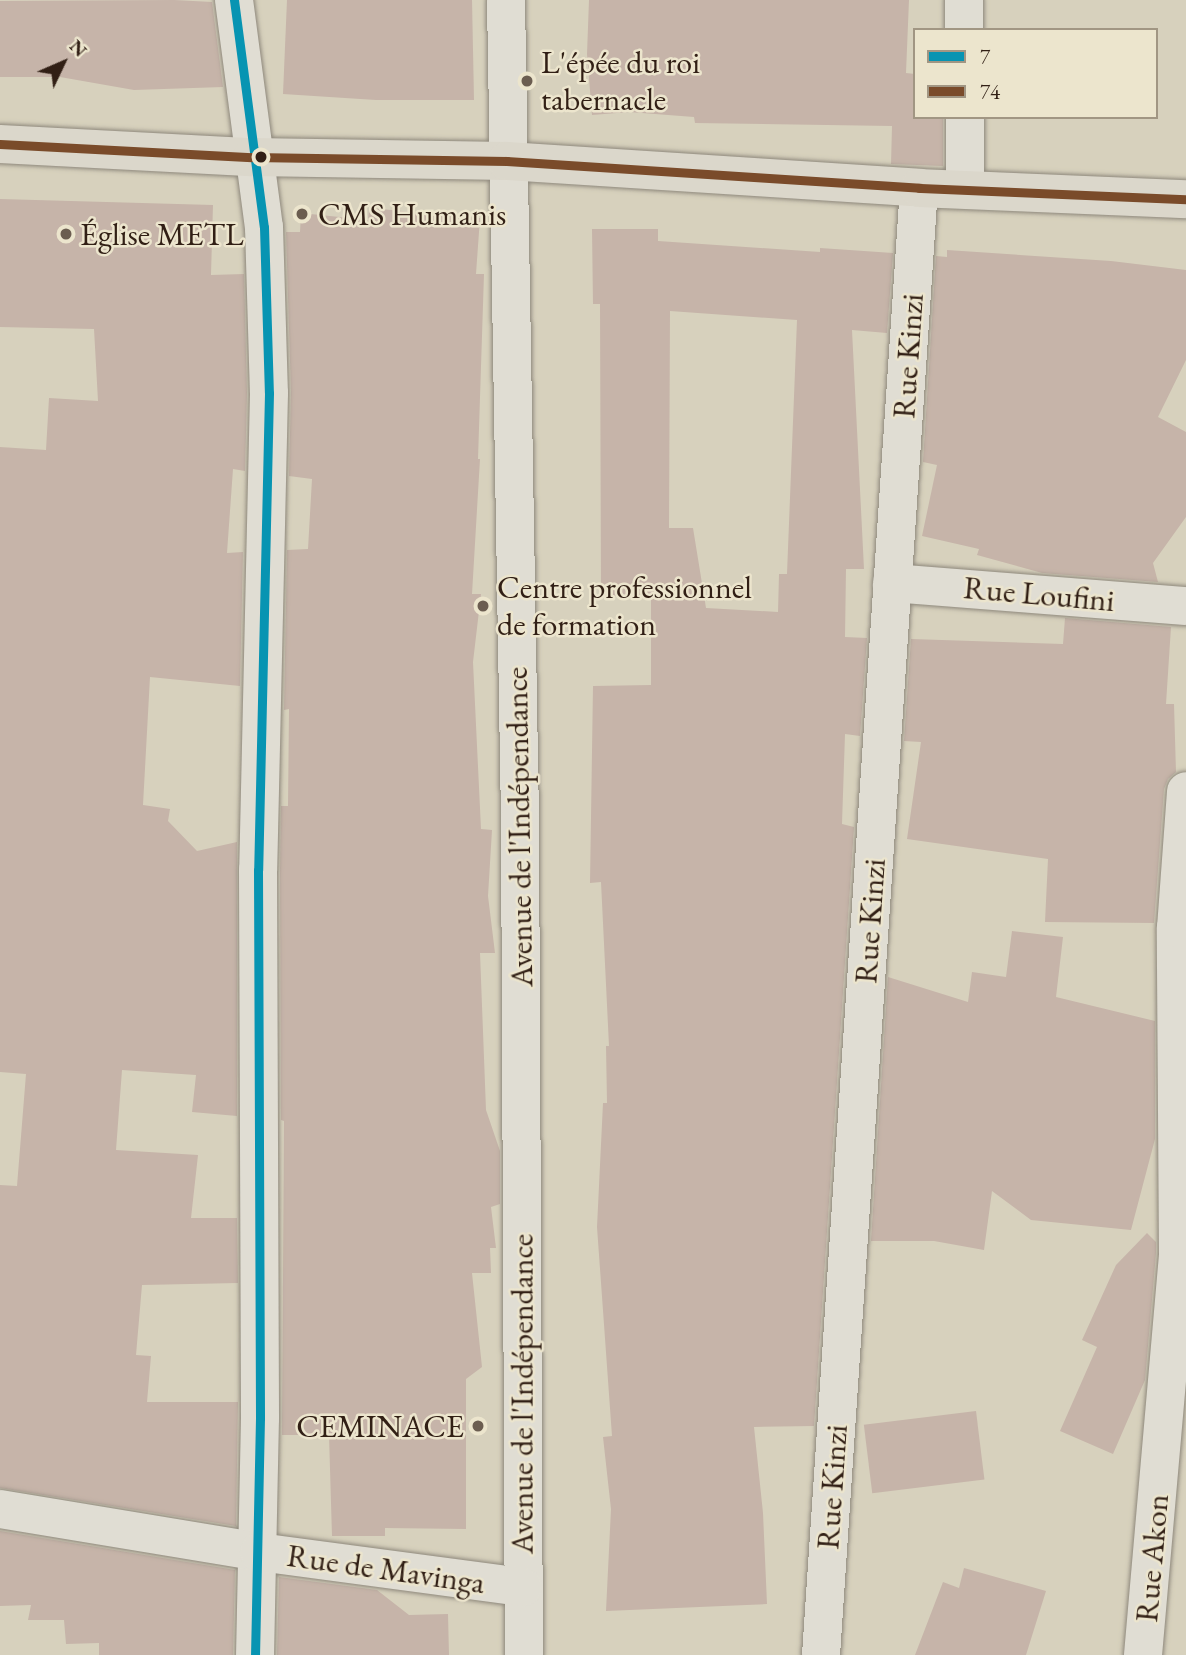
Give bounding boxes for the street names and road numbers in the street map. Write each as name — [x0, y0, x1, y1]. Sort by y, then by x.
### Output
street label: Rue Kinzi — [884, 292, 932, 420]
street label: Rue Loufini — [962, 568, 1116, 620]
street label: Avenue de l'Indépendance — [497, 666, 541, 988]
street label: Rue Kinzi — [846, 857, 894, 985]
street label: Avenue de l'Indépendance — [503, 1234, 541, 1554]
street label: Rue Kinzi — [808, 1423, 856, 1551]
street label: Rue Akon — [1127, 1492, 1177, 1624]
street label: Rue de Mavinga — [285, 1536, 487, 1602]

